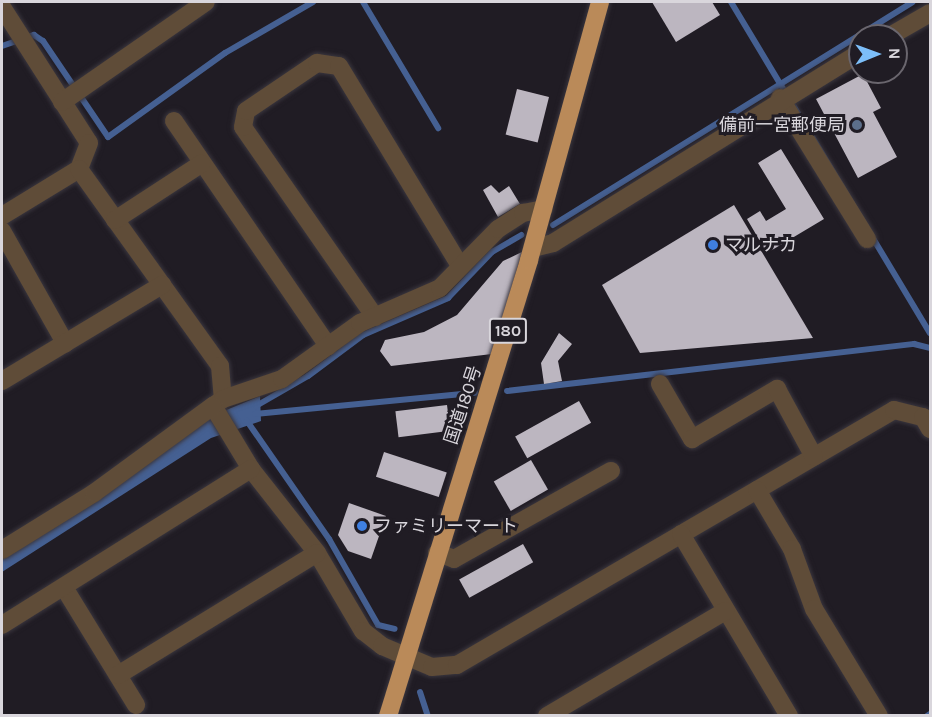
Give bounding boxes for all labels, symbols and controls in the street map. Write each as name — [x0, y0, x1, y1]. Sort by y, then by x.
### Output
north arrow — [848, 24, 908, 84]
text: N — [885, 48, 904, 60]
place label: 備前一宮郵便局 — [719, 114, 845, 136]
marker: 備前一宮郵便局 — [850, 118, 864, 132]
place label: マルナカ — [725, 234, 797, 256]
marker: マルナカ — [706, 238, 720, 252]
road number: 180 — [488, 318, 528, 344]
street label: 国道180号 — [440, 363, 486, 447]
place label: ファミリーマート — [374, 515, 518, 537]
marker: ファミリーマート — [355, 519, 369, 533]

